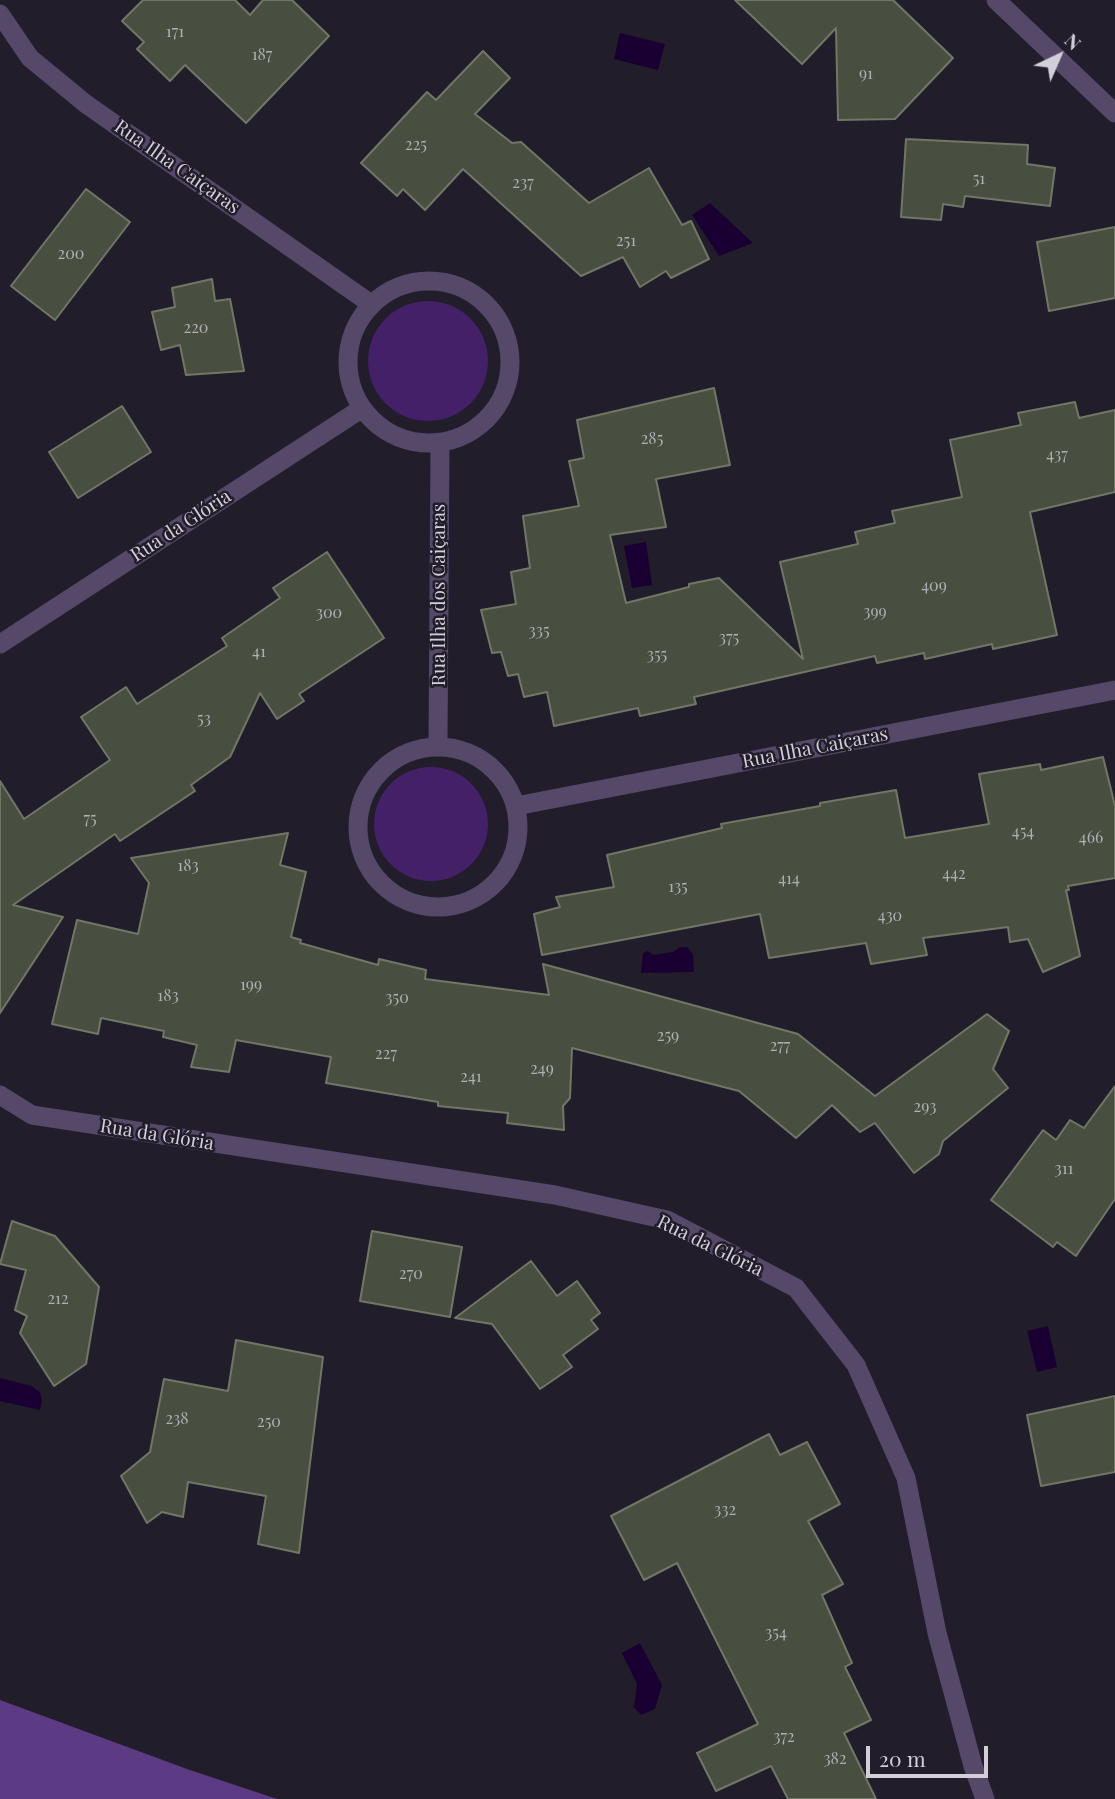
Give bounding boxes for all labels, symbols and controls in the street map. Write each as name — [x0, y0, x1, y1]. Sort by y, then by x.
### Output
north arrow — [1024, 21, 1094, 91]
house number: 171 — [166, 22, 184, 42]
text: N — [1060, 27, 1088, 55]
house number: 187 — [252, 45, 272, 65]
house number: 91 — [859, 64, 873, 84]
street label: Rua Ilha Caiçaras — [110, 115, 244, 219]
house number: 225 — [405, 135, 427, 155]
house number: 51 — [973, 169, 985, 189]
house number: 237 — [512, 173, 534, 193]
house number: 251 — [616, 231, 636, 251]
house number: 200 — [58, 244, 84, 264]
house number: 220 — [184, 318, 208, 338]
house number: 285 — [641, 429, 663, 449]
house number: 437 — [1046, 445, 1068, 465]
street label: Rua da Glória — [126, 485, 236, 567]
street label: Rua Ilha dos Caiçaras — [428, 504, 450, 686]
house number: 409 — [921, 576, 947, 596]
house number: 399 — [863, 602, 887, 622]
house number: 300 — [316, 603, 342, 623]
house number: 335 — [528, 621, 550, 641]
house number: 375 — [719, 628, 739, 648]
house number: 41 — [252, 642, 266, 662]
house number: 355 — [647, 645, 667, 665]
house number: 53 — [197, 709, 211, 729]
street label: Rua Ilha Caiçaras — [740, 723, 890, 773]
house number: 75 — [83, 809, 97, 829]
house number: 454 — [1012, 822, 1034, 842]
house number: 466 — [1079, 828, 1103, 848]
house number: 183 — [177, 856, 199, 876]
house number: 442 — [942, 864, 966, 884]
house number: 414 — [778, 869, 800, 889]
house number: 135 — [668, 877, 688, 897]
house number: 430 — [878, 906, 902, 926]
house number: 199 — [240, 975, 262, 995]
house number: 183 — [157, 986, 179, 1006]
house number: 350 — [385, 988, 409, 1008]
house number: 259 — [657, 1026, 679, 1046]
house number: 277 — [770, 1036, 790, 1056]
house number: 227 — [375, 1044, 397, 1064]
house number: 249 — [530, 1059, 554, 1079]
house number: 241 — [460, 1067, 482, 1087]
house number: 293 — [913, 1097, 937, 1117]
street label: Rua da Glória — [98, 1115, 216, 1155]
house number: 311 — [1054, 1159, 1074, 1179]
street label: Rua da Glória — [653, 1211, 767, 1281]
house number: 270 — [399, 1264, 423, 1284]
house number: 212 — [47, 1289, 69, 1309]
house number: 238 — [165, 1409, 189, 1429]
house number: 250 — [257, 1412, 281, 1432]
house number: 332 — [714, 1500, 736, 1520]
house number: 354 — [765, 1623, 787, 1643]
house number: 372 — [773, 1727, 795, 1747]
scale bar — [870, 1732, 992, 1776]
text: 20 m — [879, 1744, 926, 1772]
house number: 382 — [823, 1749, 847, 1769]

